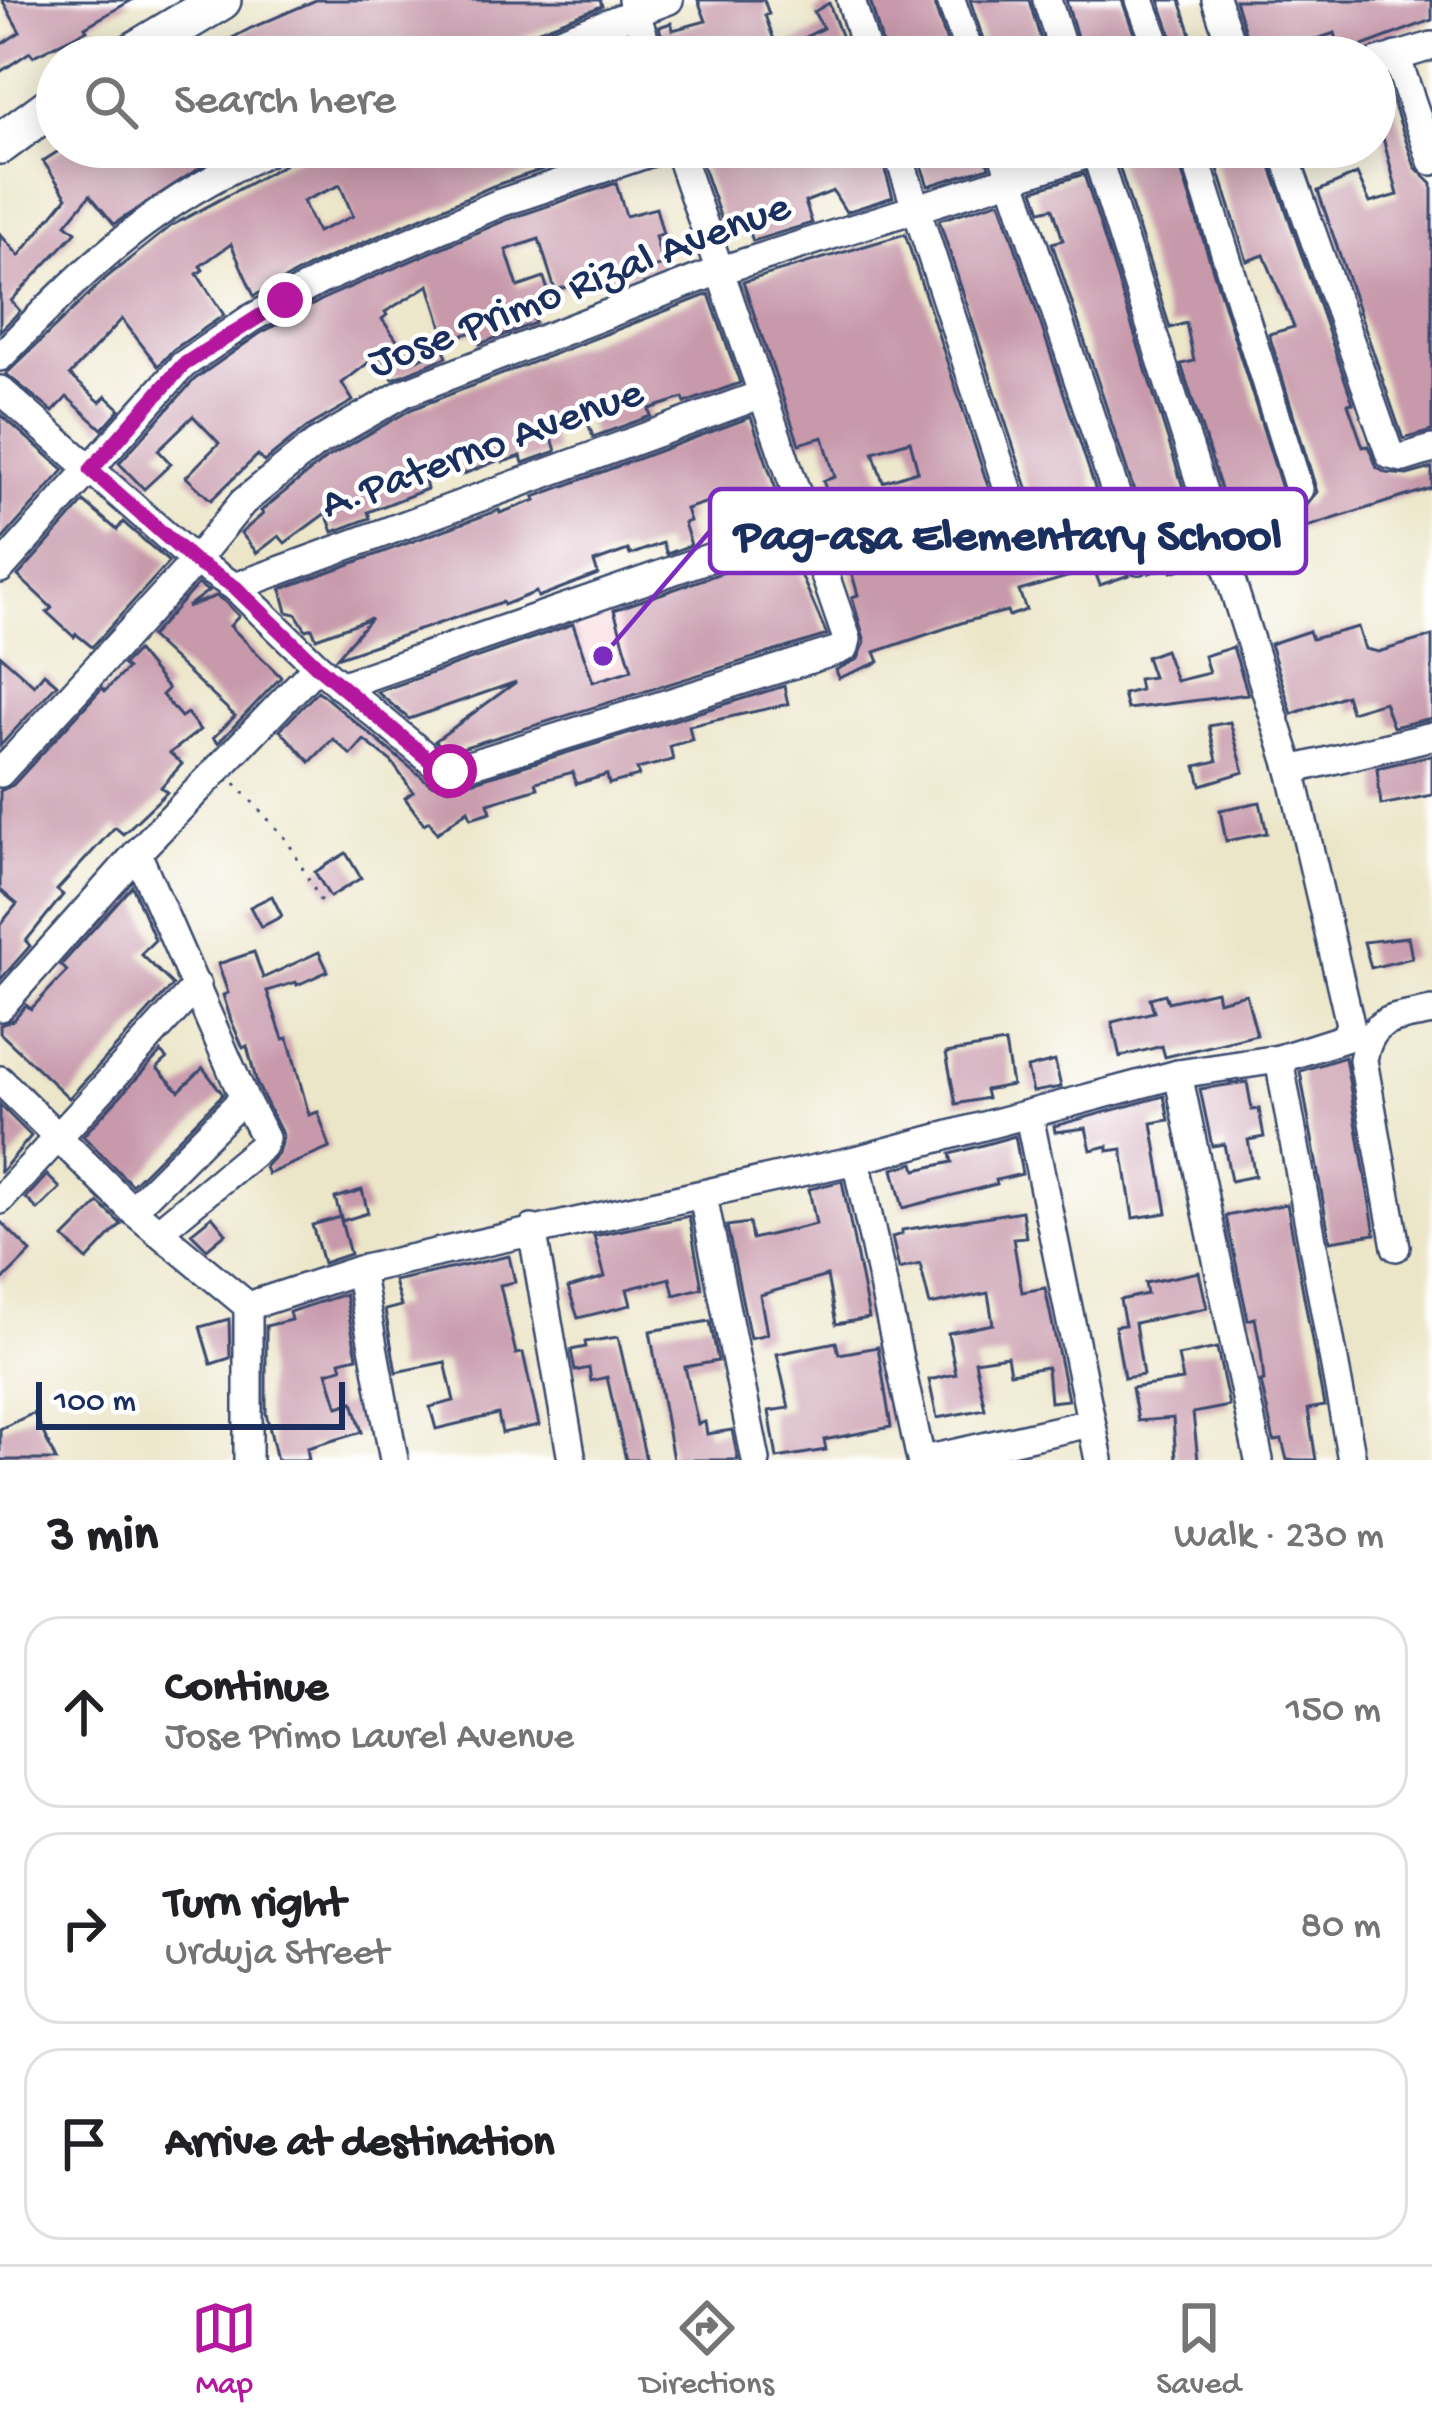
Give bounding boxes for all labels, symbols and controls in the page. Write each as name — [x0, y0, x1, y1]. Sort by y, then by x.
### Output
search box — [36, 36, 1396, 168]
icon: search — [78, 69, 144, 135]
text: Search here — [174, 76, 396, 129]
street label: Jose Primo Rizal Avenue — [361, 182, 799, 392]
route end — [258, 273, 312, 327]
street label: A.Paterno Avenue — [315, 368, 652, 534]
callout: Pag-asa Elementary School — [710, 489, 1306, 573]
text: Pag-asa Elementary School — [732, 511, 1282, 568]
route start — [423, 744, 477, 798]
scale bar — [36, 1376, 345, 1429]
text: 100 m — [54, 1384, 136, 1422]
text: 3 min — [48, 1508, 158, 1568]
text: Walk · 230 m — [1174, 1515, 1384, 1561]
text: Continue — [165, 1663, 328, 1716]
icon: ahead — [51, 1679, 117, 1745]
text: 150 m — [1286, 1689, 1381, 1735]
text: Jose Primo Laurel Avenue — [165, 1716, 574, 1762]
text: Turn right — [165, 1879, 345, 1932]
icon: right — [51, 1895, 117, 1961]
text: 80 m — [1301, 1905, 1381, 1951]
text: Urduja Street — [165, 1932, 389, 1978]
icon: arrive — [51, 2111, 117, 2177]
text: Arrive at destination — [165, 2118, 554, 2171]
tab: Map — [191, 2295, 257, 2405]
tab: Directions — [640, 2295, 774, 2405]
tab: Saved — [1156, 2295, 1241, 2405]

